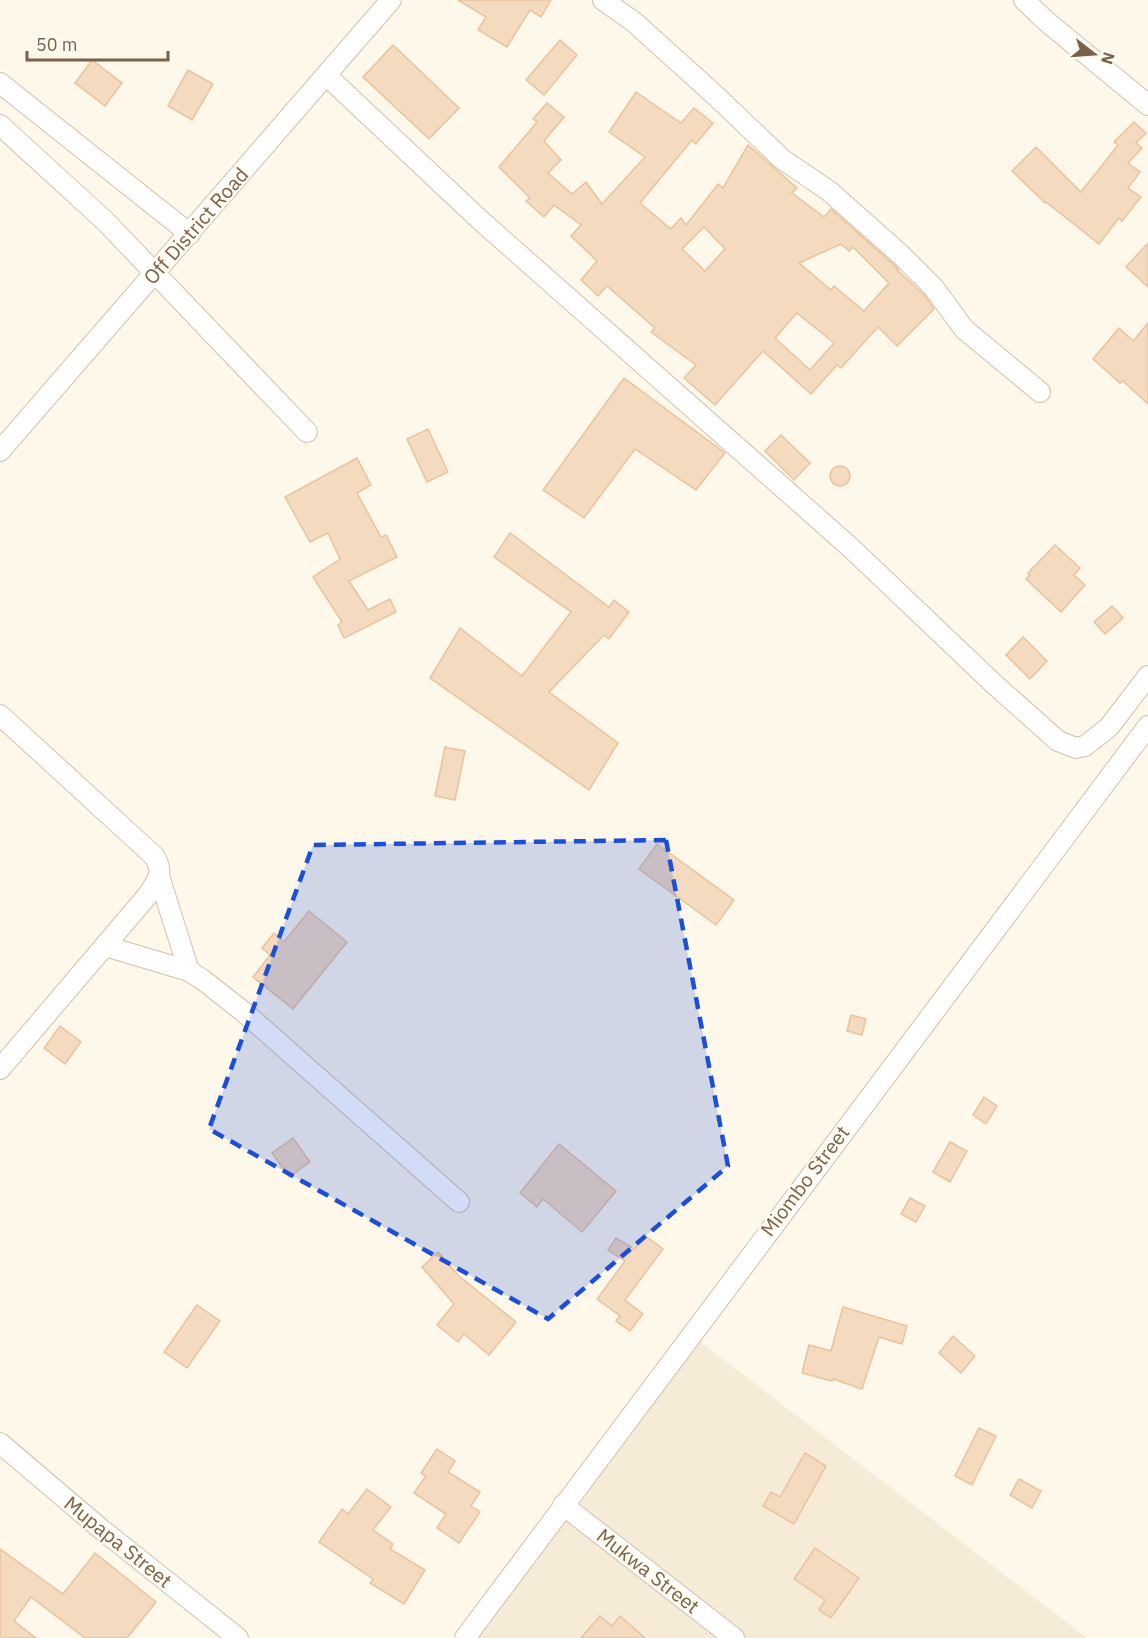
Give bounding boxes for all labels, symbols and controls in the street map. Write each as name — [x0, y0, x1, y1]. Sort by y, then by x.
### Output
scale bar — [27, 24, 168, 62]
north arrow — [1064, 24, 1124, 84]
text: 50 m — [36, 33, 78, 56]
text: N — [1097, 50, 1120, 67]
street label: Off District Road — [137, 161, 254, 290]
street label: Miombo Street — [754, 1120, 855, 1242]
street label: Mupapa Street — [59, 1490, 178, 1594]
street label: Mukwa Street — [591, 1522, 705, 1619]

